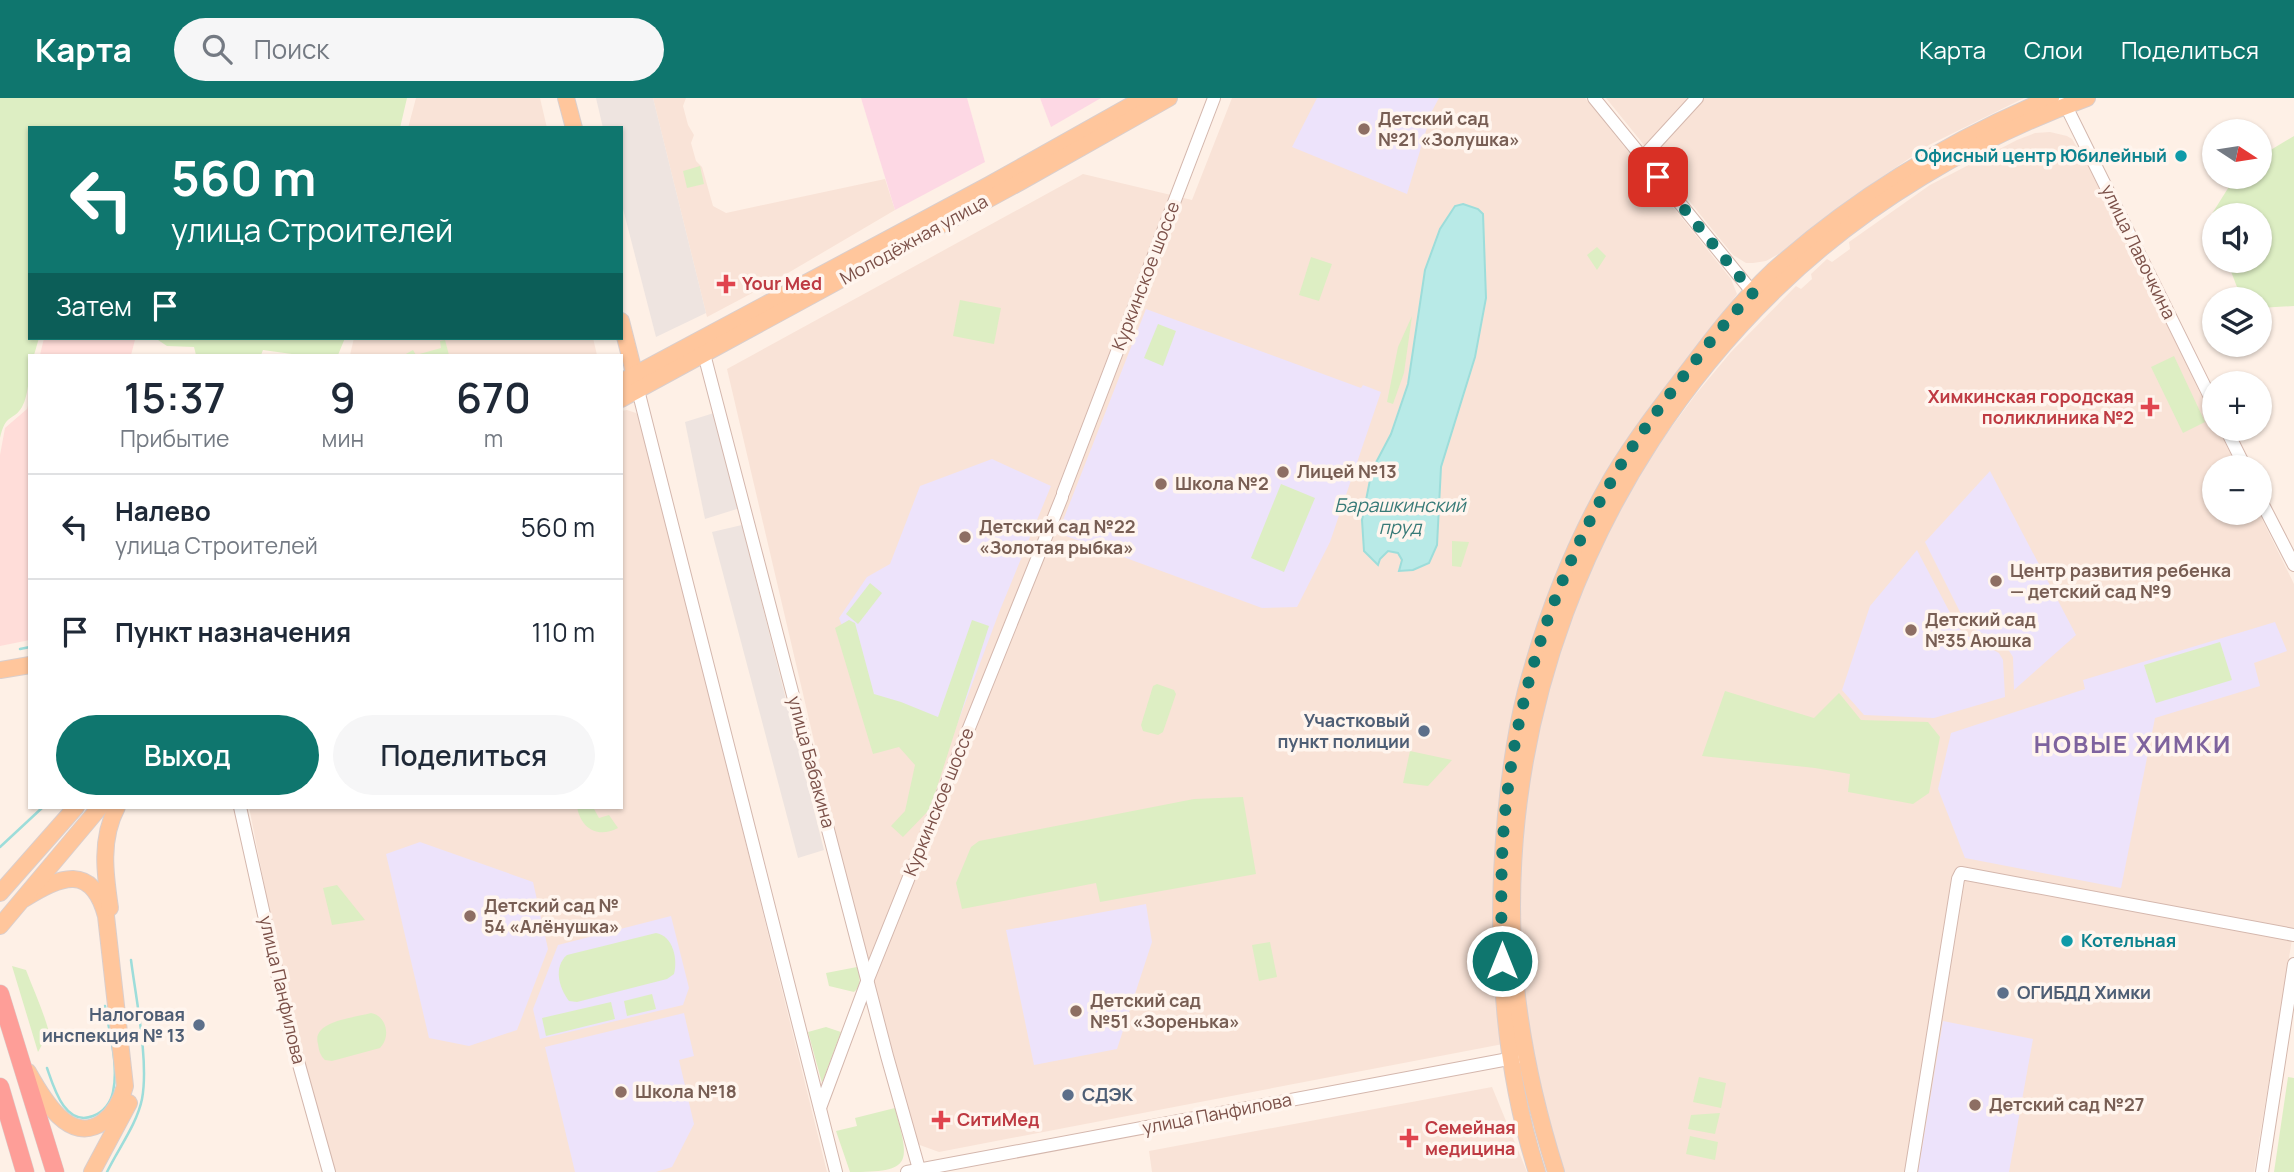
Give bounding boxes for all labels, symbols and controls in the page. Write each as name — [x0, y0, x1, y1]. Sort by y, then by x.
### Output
search box — [174, 18, 664, 81]
text: Карта — [35, 27, 132, 72]
icon: search — [198, 30, 236, 68]
text: Поиск — [254, 31, 329, 67]
text: Карта — [1919, 33, 1986, 66]
text: Слои — [2024, 33, 2083, 66]
text: Поделиться — [2121, 33, 2259, 66]
place label: Детский сад №21 «Золушка» — [1378, 106, 1520, 151]
north arrow — [2202, 119, 2272, 189]
map controls — [2202, 119, 2272, 525]
marker: Детский сад №21 «Золушка» — [1356, 121, 1372, 137]
place label: Офисный центр Юбилейный — [1915, 143, 2167, 167]
text: 560 m — [171, 144, 316, 211]
pin — [1628, 147, 1688, 207]
marker: Офисный центр Юбилейный — [2173, 148, 2189, 164]
icon: left — [56, 154, 147, 245]
icon: arrive — [1639, 158, 1677, 196]
street label: улица Лавочкина — [2096, 180, 2182, 323]
street label: Молодёжная улица — [835, 189, 992, 290]
street label: Куркинское шоссе — [1106, 198, 1185, 354]
button: sound — [2202, 203, 2272, 273]
text: улица Строителей — [171, 208, 453, 252]
place label: Your Med — [742, 271, 822, 295]
marker: Your Med — [716, 274, 736, 294]
icon: arrive — [146, 287, 184, 325]
button: layers — [2202, 287, 2272, 357]
text: Затем — [56, 288, 132, 324]
text: 15:37 — [124, 368, 226, 426]
text: 9 — [330, 368, 356, 426]
text: 670 — [456, 368, 531, 426]
button: + — [2202, 371, 2272, 441]
place label: Химкинская городская поликлиника №2 — [1928, 384, 2134, 429]
marker: Химкинская городская поликлиника №2 — [2140, 397, 2160, 417]
text: Прибытие — [120, 422, 230, 454]
text: мин — [321, 422, 364, 454]
text: m — [484, 422, 503, 454]
button: − — [2202, 455, 2272, 525]
place label: Лицей №13 — [1297, 459, 1397, 483]
marker: Лицей №13 — [1275, 464, 1291, 480]
place label: Школа №2 — [1175, 471, 1269, 495]
marker: Школа №2 — [1153, 476, 1169, 492]
water label: Барашкинский пруд — [1334, 492, 1468, 540]
text: Налево — [115, 493, 211, 529]
icon: left — [56, 508, 94, 546]
text: 560 m — [521, 509, 595, 545]
place label: Детский сад №22 «Золотая рыбка» — [979, 514, 1135, 559]
text: улица Строителей — [115, 529, 318, 561]
marker: Детский сад №22 «Золотая рыбка» — [957, 529, 973, 545]
place label: Центр развития ребенка — детский сад №9 — [2010, 558, 2231, 603]
marker: Центр развития ребенка — детский сад №9 — [1988, 573, 2004, 589]
place label: Детский сад №35 Аюшка — [1925, 607, 2036, 652]
icon: arrive — [56, 613, 94, 651]
text: Пункт назначения — [115, 614, 351, 650]
text: 110 m — [532, 614, 595, 650]
marker: Детский сад №35 Аюшка — [1903, 622, 1919, 638]
street label: улица Бабакина — [783, 693, 841, 830]
place label: Участковый пункт полиции — [1277, 708, 1410, 753]
button: Выход — [56, 715, 319, 795]
button: Поделиться — [333, 715, 595, 795]
marker: Участковый пункт полиции — [1416, 723, 1432, 739]
street label: Куркинское шоссе — [897, 724, 979, 879]
district label: НОВЫЕ ХИМКИ — [2034, 727, 2232, 760]
place label: Детский сад № 54 «Алёнушка» — [484, 893, 620, 938]
marker: Детский сад № 54 «Алёнушка» — [462, 908, 478, 924]
street label: улица Панфилова — [254, 913, 312, 1066]
position arrow — [1465, 924, 1539, 998]
place label: Котельная — [2081, 928, 2176, 952]
marker: Котельная — [2059, 933, 2075, 949]
place label: ОГИБДД Химки — [2017, 980, 2151, 1004]
marker: ОГИБДД Химки — [1995, 985, 2011, 1001]
place label: Детский сад №51 «Зоренька» — [1090, 988, 1240, 1033]
place label: Налоговая инспекция № 13 — [42, 1002, 185, 1047]
marker: Детский сад №51 «Зоренька» — [1068, 1003, 1084, 1019]
marker: Налоговая инспекция № 13 — [191, 1017, 207, 1033]
place label: Школа №18 — [635, 1079, 737, 1103]
place label: СДЭК — [1082, 1082, 1133, 1106]
marker: Школа №18 — [613, 1084, 629, 1100]
marker: СДЭК — [1060, 1087, 1076, 1103]
street label: улица Панфилова — [1140, 1087, 1293, 1139]
place label: Детский сад №27 — [1989, 1092, 2144, 1116]
marker: Детский сад №27 — [1967, 1097, 1983, 1113]
place label: СитиМед — [957, 1107, 1039, 1131]
marker: СитиМед — [931, 1110, 951, 1130]
place label: Семейная медицина — [1425, 1115, 1516, 1160]
marker: Семейная медицина — [1399, 1128, 1419, 1148]

